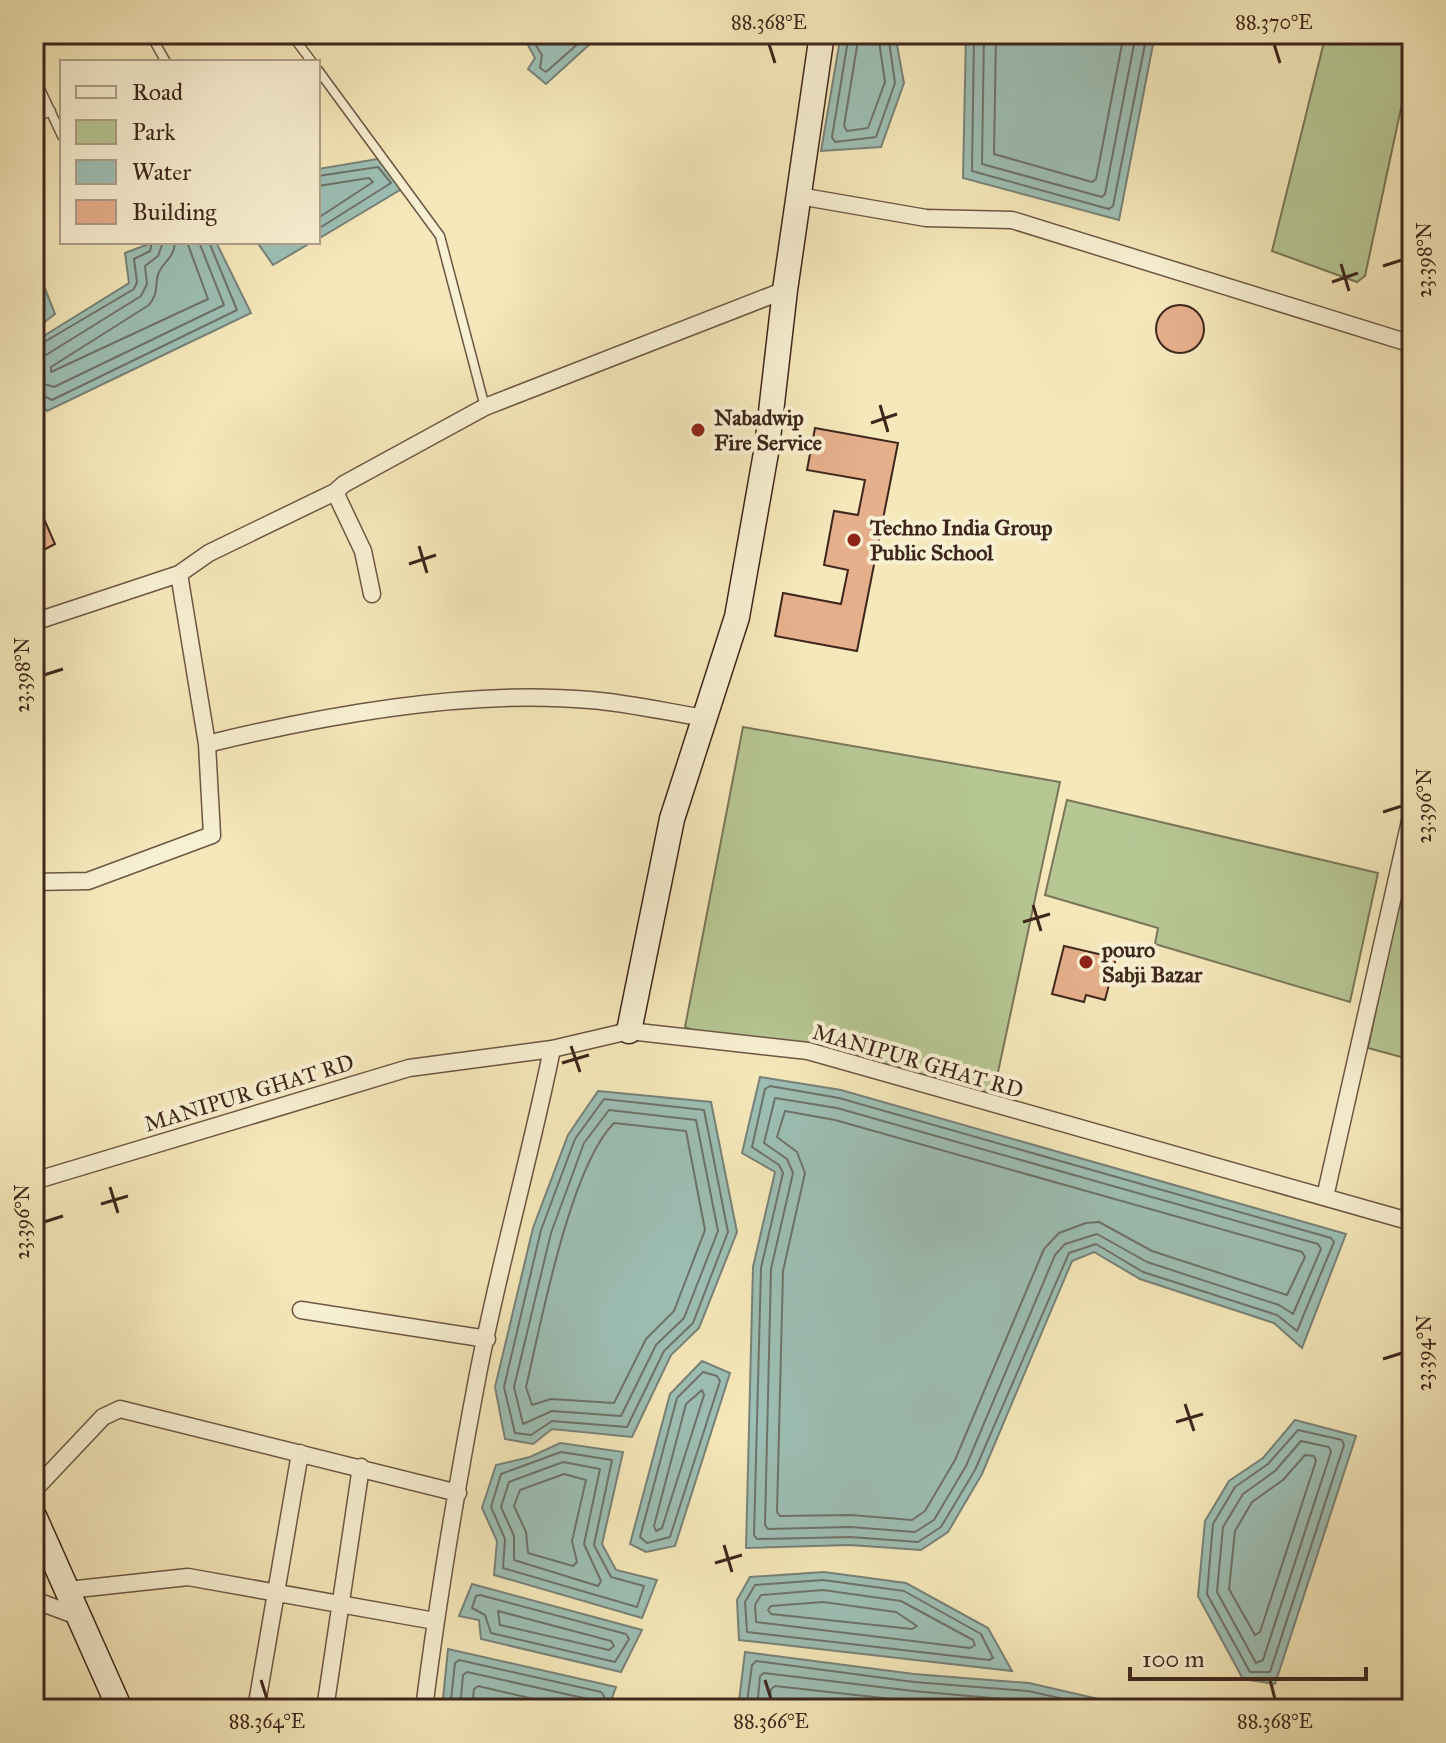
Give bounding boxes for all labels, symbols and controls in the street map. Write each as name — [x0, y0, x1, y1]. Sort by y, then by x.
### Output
text: 88.368°E — [731, 10, 807, 34]
text: 88.370°E — [1235, 10, 1313, 34]
legend — [60, 60, 320, 244]
text: Road — [132, 77, 183, 107]
text: Park — [132, 117, 176, 147]
text: Water — [132, 157, 191, 187]
text: Building — [132, 197, 217, 227]
text: 23.398°N — [1412, 222, 1436, 298]
place label: Nabadwip Fire Service — [714, 404, 822, 456]
marker: Nabadwip Fire Service — [689, 421, 707, 439]
place label: Techno India Group Public School — [869, 514, 1053, 566]
marker: Techno India Group Public School — [845, 531, 863, 549]
text: 23.398°N — [10, 637, 34, 713]
text: 23.396°N — [1412, 768, 1436, 844]
place label: pouro Sabji Bazar — [1101, 936, 1203, 988]
marker: pouro Sabji Bazar — [1077, 953, 1095, 971]
street label: MANIPUR GHAT RD — [810, 1018, 1026, 1104]
street label: MANIPUR GHAT RD — [141, 1048, 357, 1138]
text: 23.396°N — [10, 1184, 34, 1260]
text: 23.394°N — [1412, 1315, 1436, 1391]
scale bar — [1130, 1631, 1366, 1681]
text: 100 m — [1142, 1644, 1205, 1674]
text: 88.364°E — [229, 1709, 305, 1733]
text: 88.366°E — [733, 1709, 809, 1733]
text: 88.368°E — [1237, 1709, 1313, 1733]

